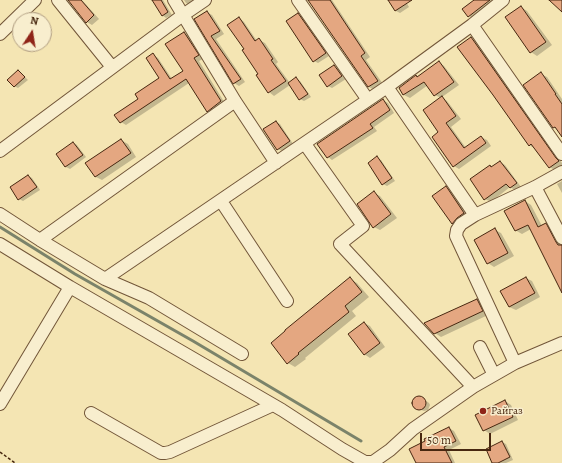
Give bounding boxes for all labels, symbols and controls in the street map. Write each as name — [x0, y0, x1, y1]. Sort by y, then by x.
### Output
north arrow — [12, 12, 52, 52]
text: N — [29, 13, 40, 29]
place label: Райгаз — [491, 404, 523, 418]
marker: Райгаз — [478, 406, 488, 416]
scale bar — [422, 425, 493, 451]
text: 50 m — [427, 432, 451, 448]

